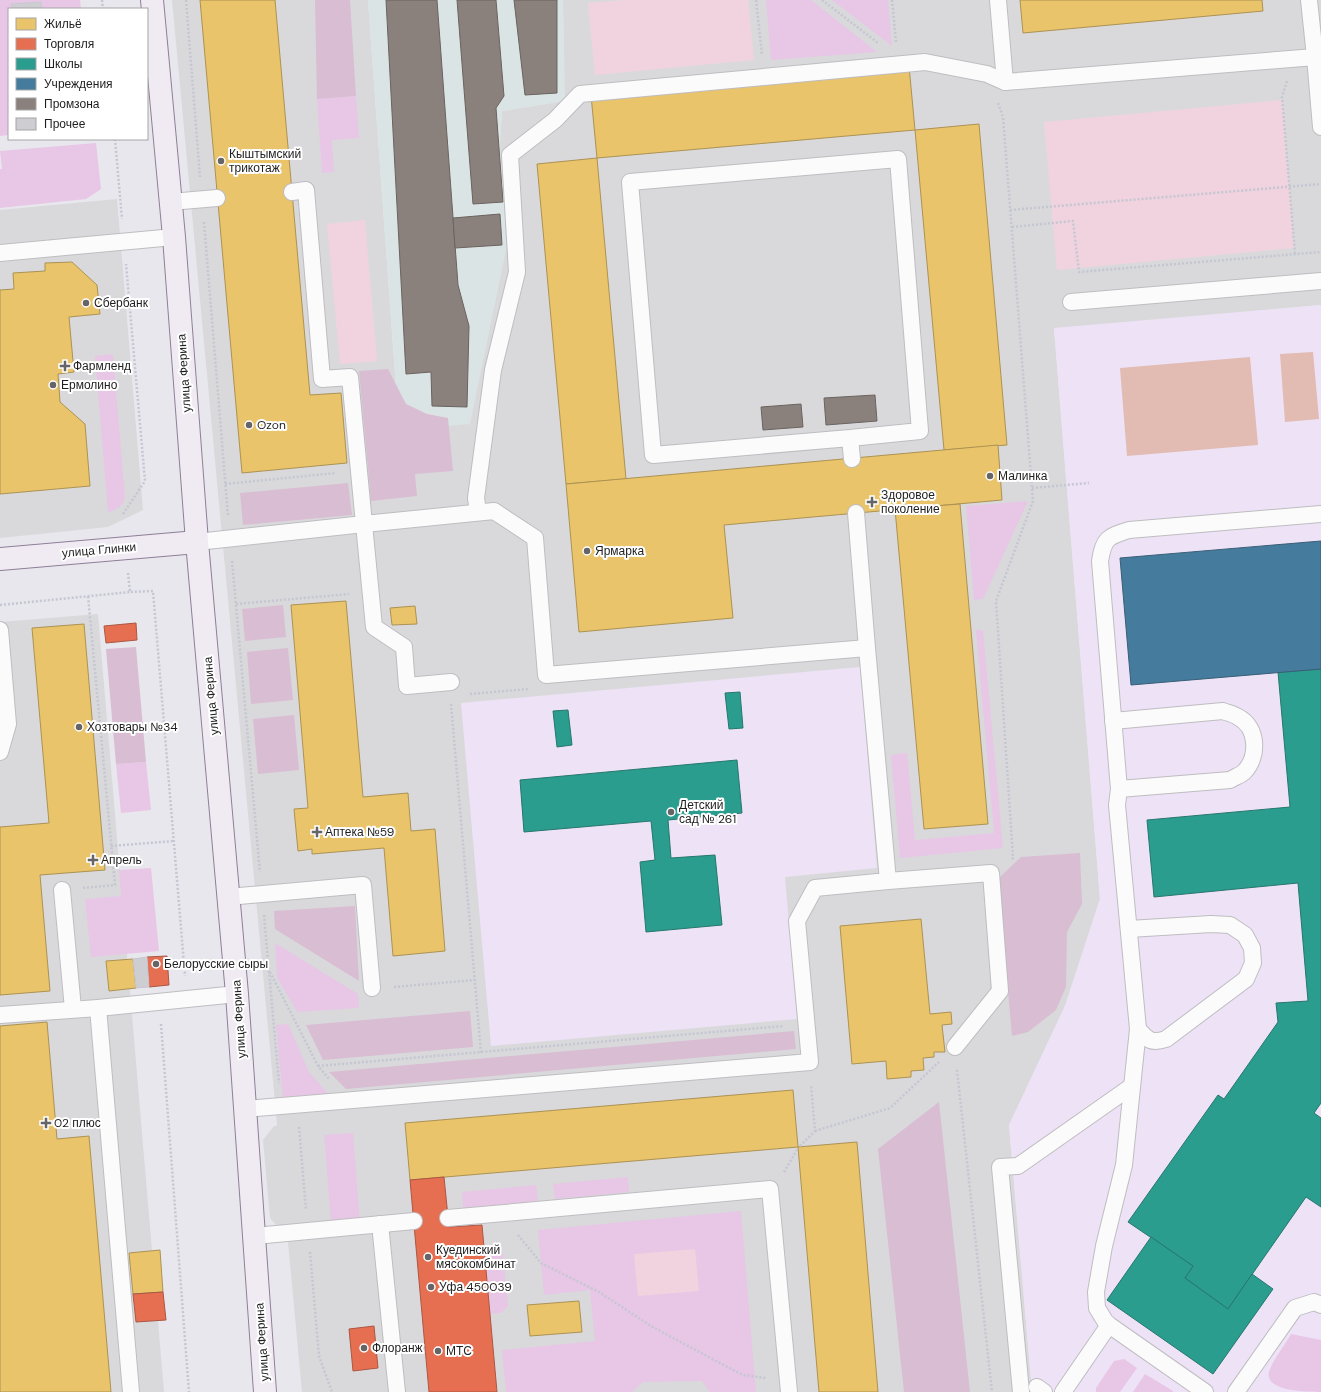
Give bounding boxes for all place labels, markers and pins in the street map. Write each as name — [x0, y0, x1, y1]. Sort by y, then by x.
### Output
place label: Кыштымский трикотаж — [229, 146, 301, 176]
marker: Кыштымский трикотаж — [216, 156, 226, 166]
place label: Сбербанк — [94, 295, 149, 311]
marker: Сбербанк — [81, 298, 91, 308]
place label: Фармленд — [73, 358, 131, 374]
marker: Фармленд — [60, 361, 70, 371]
place label: Ермолино — [61, 377, 118, 393]
marker: Ермолино — [48, 380, 58, 390]
place label: Ozon — [257, 417, 286, 433]
marker: Ozon — [244, 420, 254, 430]
place label: Малинка — [998, 468, 1048, 484]
marker: Малинка — [985, 471, 995, 481]
place label: Здоровое поколение — [881, 487, 940, 517]
marker: Здоровое поколение — [866, 496, 878, 508]
place label: Ярмарка — [595, 543, 644, 559]
marker: Ярмарка — [582, 546, 592, 556]
place label: Хозтовары №34 — [87, 719, 178, 735]
marker: Хозтовары №34 — [74, 722, 84, 732]
place label: Детский сад № 261 — [679, 797, 736, 827]
marker: Детский сад № 261 — [666, 807, 676, 817]
place label: Аптека №59 — [325, 824, 394, 840]
marker: Аптека №59 — [312, 827, 322, 837]
place label: Апрель — [101, 852, 142, 868]
marker: Апрель — [88, 855, 98, 865]
place label: Белорусские сыры — [164, 956, 268, 972]
marker: Белорусские сыры — [151, 959, 161, 969]
place label: 02 плюс — [54, 1115, 101, 1131]
marker: 02 плюс — [41, 1118, 51, 1128]
place label: Куединский мясокомбинат — [436, 1242, 516, 1272]
marker: Куединский мясокомбинат — [423, 1252, 433, 1262]
place label: Уфа 450039 — [439, 1279, 512, 1295]
marker: Уфа 450039 — [426, 1282, 436, 1292]
place label: Флоранж — [372, 1340, 423, 1356]
marker: Флоранж — [359, 1343, 369, 1353]
place label: МТС — [446, 1343, 472, 1359]
marker: МТС — [433, 1346, 443, 1356]

